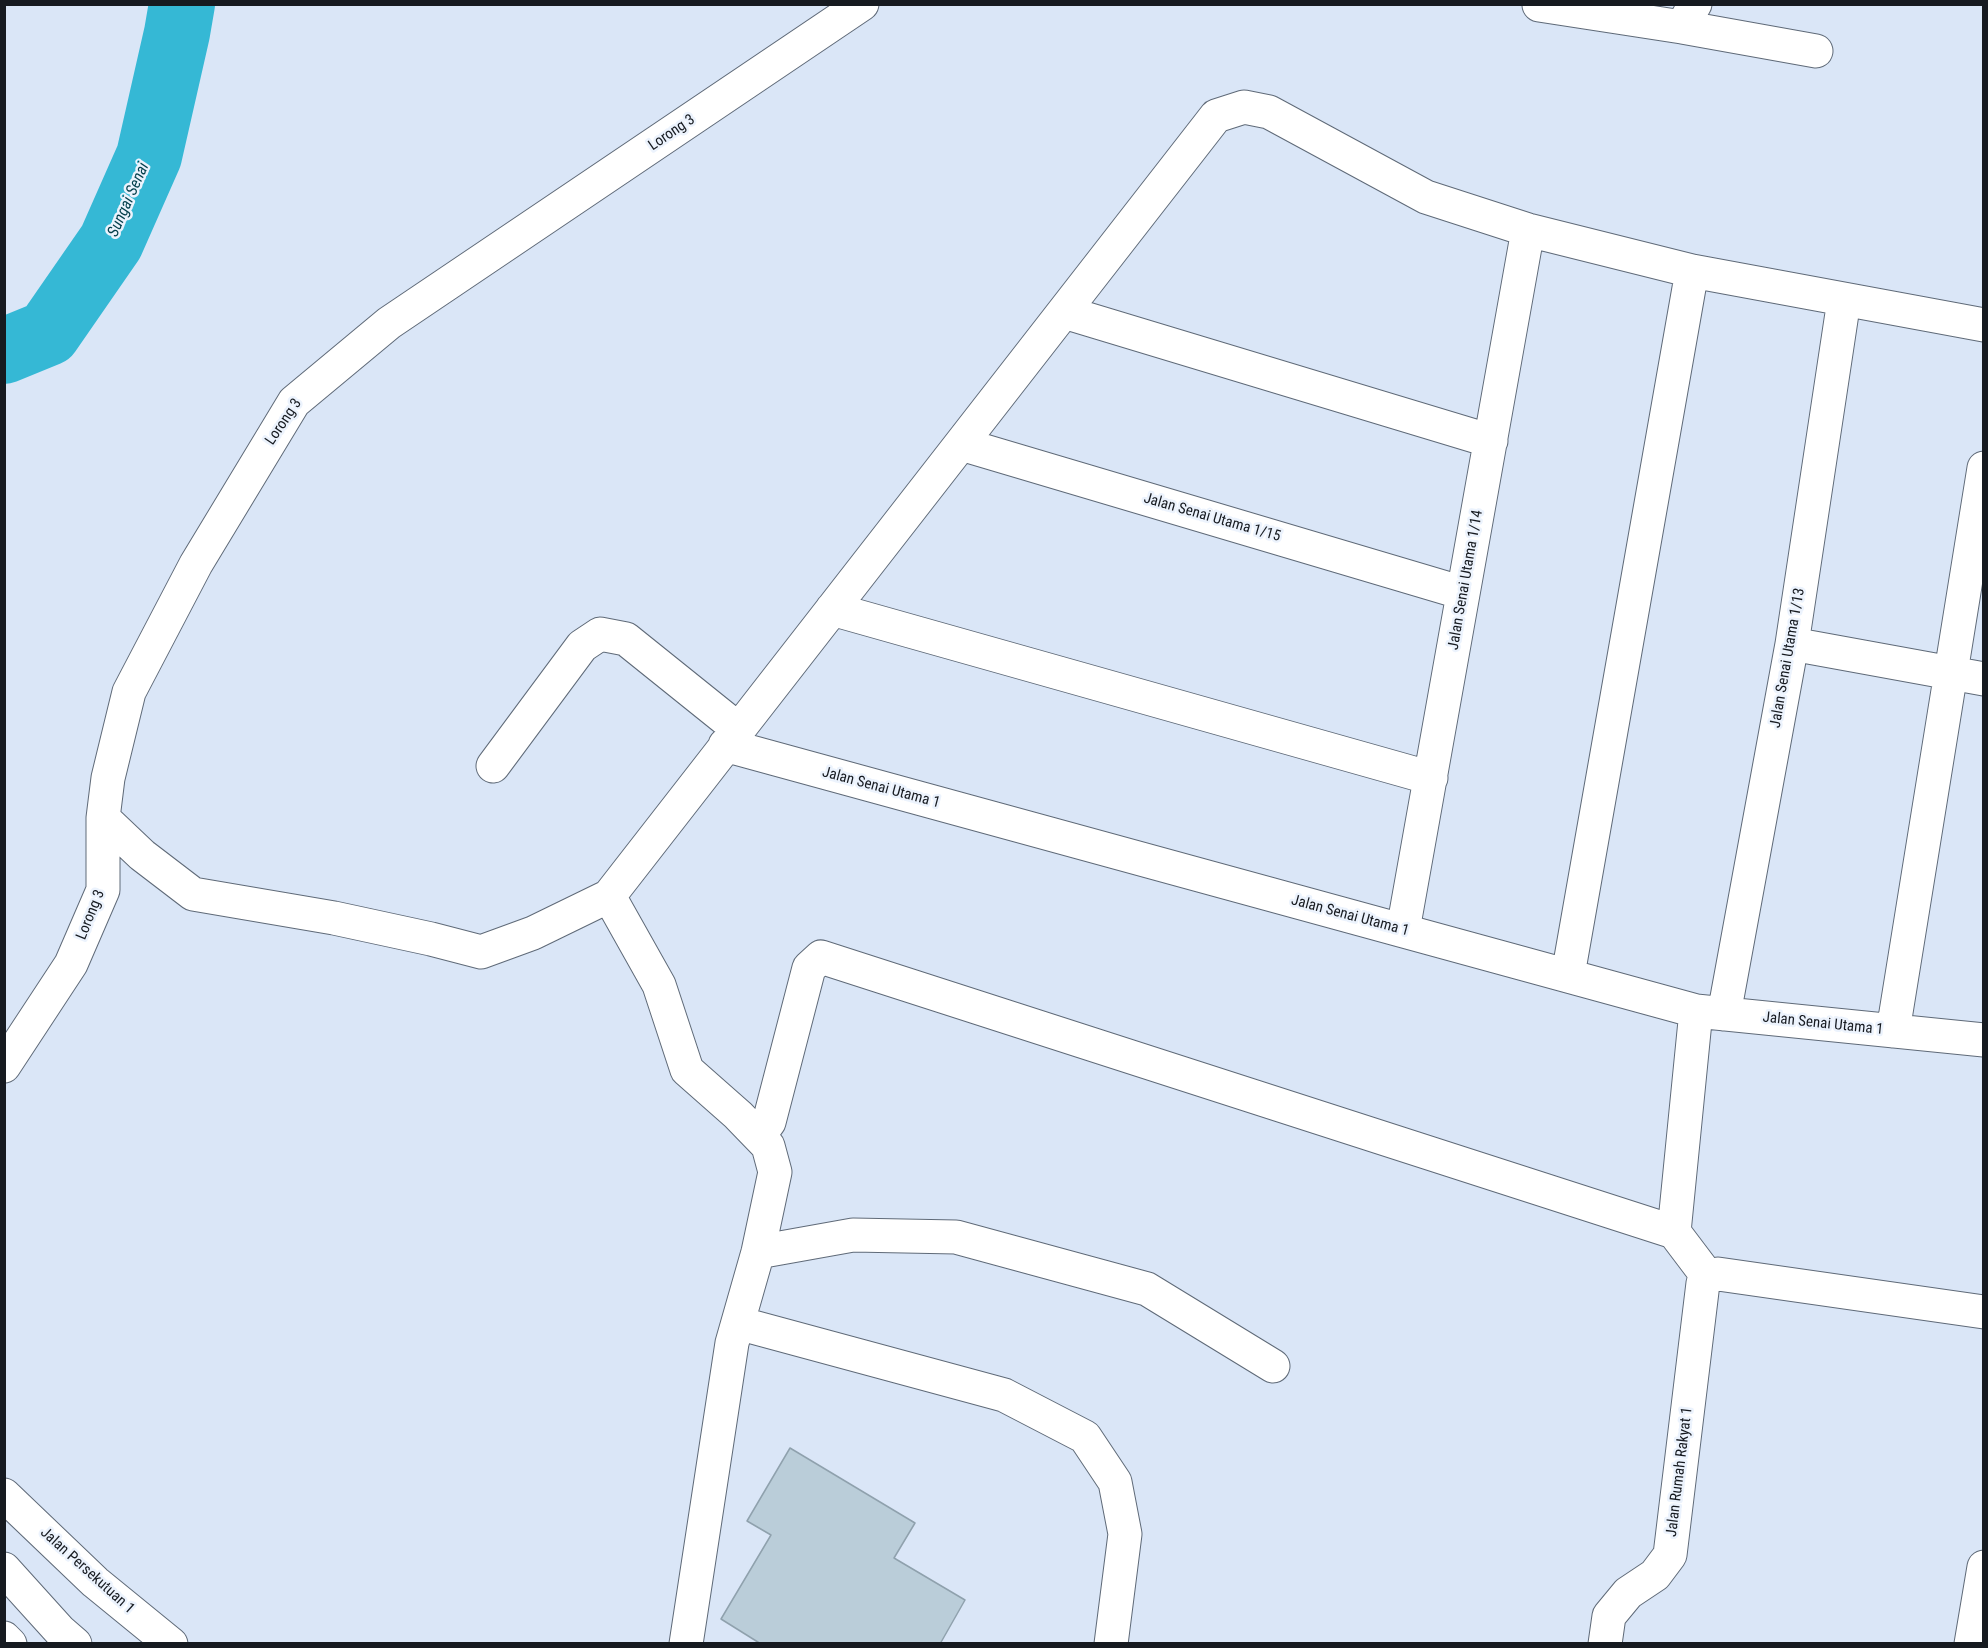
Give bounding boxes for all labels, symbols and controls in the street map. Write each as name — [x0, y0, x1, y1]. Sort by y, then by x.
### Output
street label: Lorong 3 — [645, 111, 699, 155]
water label: Sungai Senai — [104, 160, 154, 240]
street label: Lorong 3 — [262, 395, 306, 449]
street label: Jalan Senai Utama 1/15 — [1141, 490, 1283, 546]
street label: Jalan Senai Utama 1/14 — [1445, 509, 1487, 651]
street label: Jalan Senai Utama 1/13 — [1767, 587, 1809, 729]
street label: Jalan Senai Utama 1 — [820, 764, 942, 812]
street label: Lorong 3 — [73, 887, 109, 943]
street label: Jalan Senai Utama 1 — [1289, 892, 1411, 940]
street label: Jalan Senai Utama 1 — [1762, 1009, 1884, 1039]
street label: Jalan Rumah Rakyat 1 — [1663, 1406, 1697, 1538]
street label: Jalan Persekutuan 1 — [36, 1524, 138, 1618]

